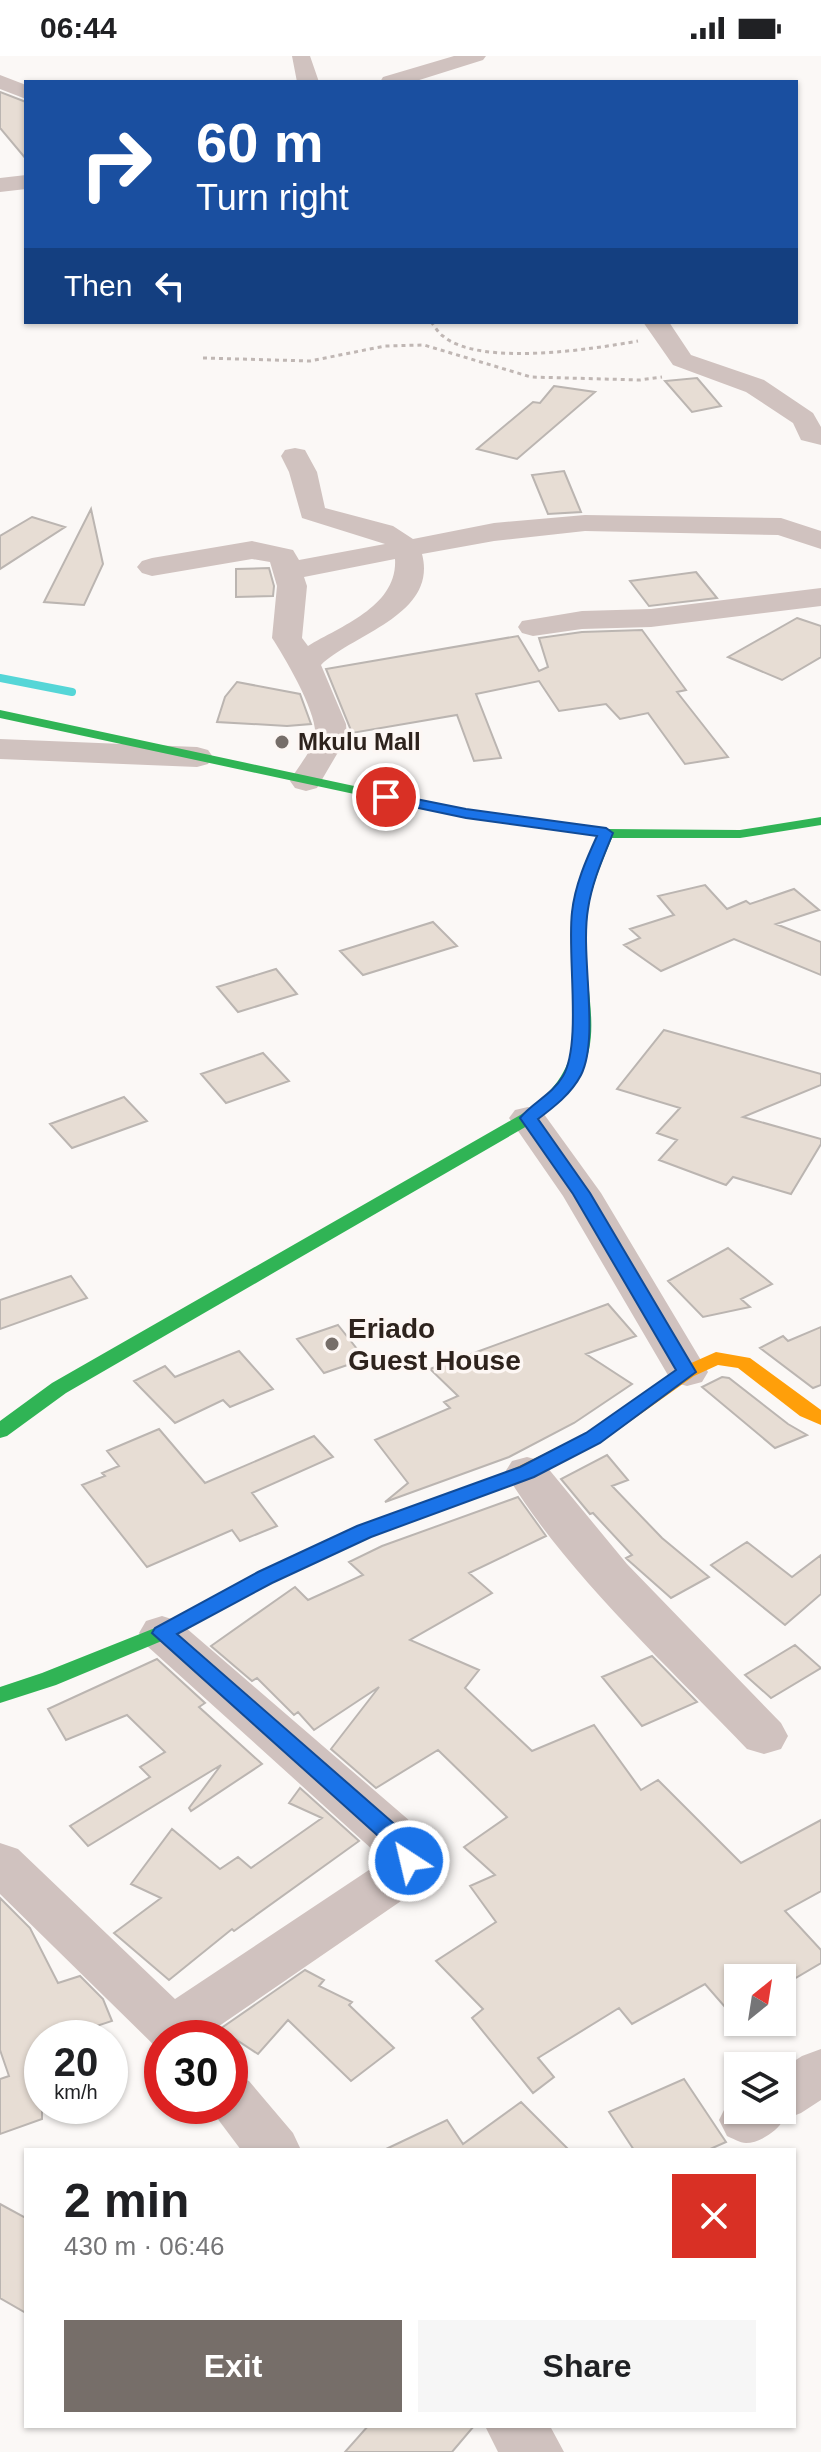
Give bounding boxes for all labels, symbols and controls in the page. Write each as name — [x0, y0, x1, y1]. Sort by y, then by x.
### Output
text: 06:44 — [40, 11, 117, 44]
text: 60 m — [196, 111, 324, 174]
icon: right — [64, 112, 168, 216]
text: Turn right — [196, 177, 349, 218]
icon: left — [148, 264, 192, 308]
text: Then — [64, 269, 132, 302]
place label: Mkulu Mall — [298, 728, 421, 755]
marker: Mkulu Mall — [273, 733, 291, 751]
pin — [352, 763, 420, 831]
icon: arrive — [364, 775, 408, 819]
place label: Eriado Guest House — [348, 1313, 521, 1376]
marker: Eriado Guest House — [323, 1335, 341, 1353]
position arrow — [367, 1819, 451, 1903]
north arrow — [724, 1964, 796, 2036]
map controls — [724, 1964, 796, 2124]
speed limit sign: 30 — [144, 2020, 248, 2124]
text: 20 — [54, 2040, 98, 2084]
button: layers — [724, 2052, 796, 2124]
text: km/h — [54, 2081, 98, 2103]
text: 2 min — [64, 2174, 189, 2227]
button: close — [672, 2174, 756, 2258]
text: 430 m · 06:46 — [64, 2231, 224, 2261]
button: Exit — [64, 2320, 402, 2412]
button: Share — [418, 2320, 756, 2412]

